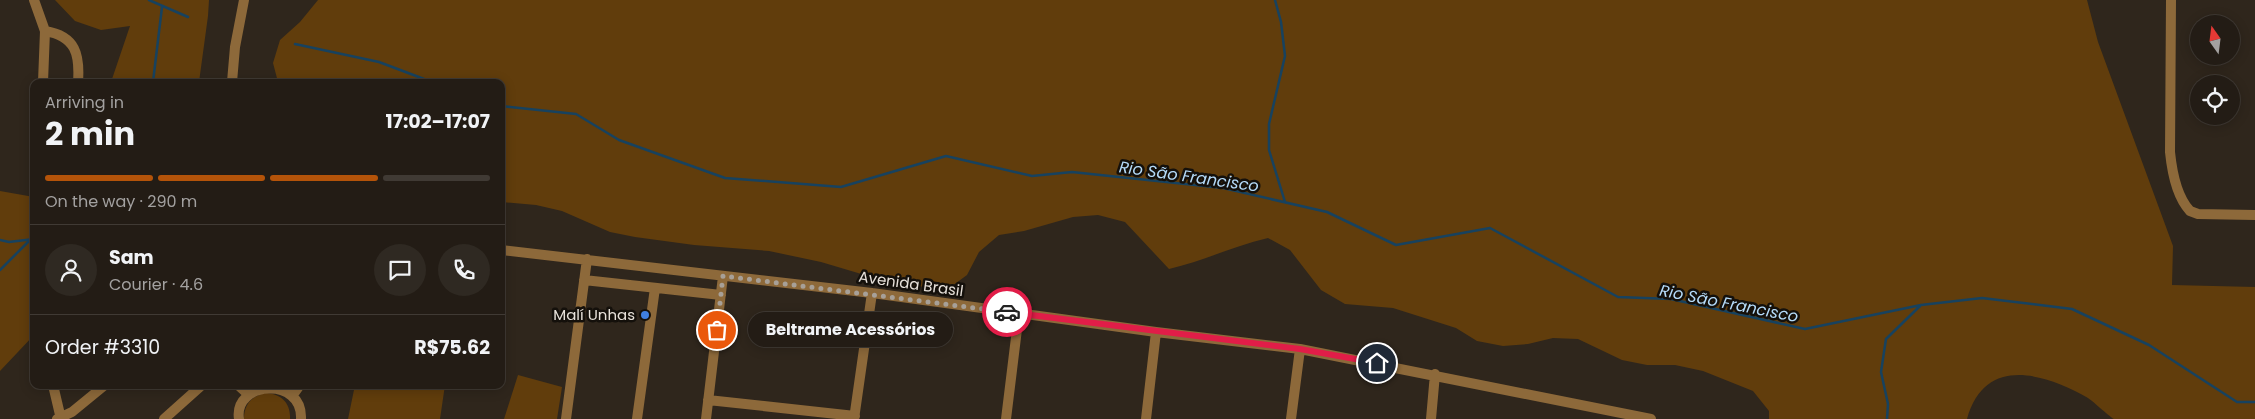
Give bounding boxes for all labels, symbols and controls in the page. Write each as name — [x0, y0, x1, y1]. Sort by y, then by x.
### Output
north arrow — [2190, 15, 2240, 65]
map controls — [2190, 15, 2240, 125]
button: locate — [2190, 75, 2240, 125]
text: Arriving in — [45, 91, 124, 114]
text: 17:02–17:07 — [386, 108, 490, 135]
text: 2 min — [45, 111, 135, 156]
water label: Rio São Francisco — [1118, 155, 1260, 198]
text: On the way · 290 m — [45, 190, 197, 213]
button: person — [45, 244, 97, 296]
text: Sam — [109, 244, 154, 271]
button: chat — [374, 244, 426, 296]
button: phone — [438, 244, 490, 296]
street label: Avenida Brasil — [857, 266, 965, 301]
text: Courier · 4.6 — [109, 273, 203, 296]
water label: Rio São Francisco — [1658, 279, 1800, 328]
courier — [982, 287, 1032, 337]
icon: car — [993, 298, 1021, 326]
place label: Malí Unhas — [553, 304, 635, 325]
marker: Malí Unhas — [639, 309, 651, 321]
pin — [696, 309, 738, 351]
callout: Beltrame Acessórios — [747, 312, 952, 348]
icon: bag — [703, 316, 731, 344]
text: Beltrame Acessórios — [766, 318, 935, 341]
text: Order #3310 — [45, 334, 160, 361]
text: R$75.62 — [414, 334, 490, 361]
pin — [1356, 342, 1398, 384]
icon: home — [1363, 349, 1391, 377]

